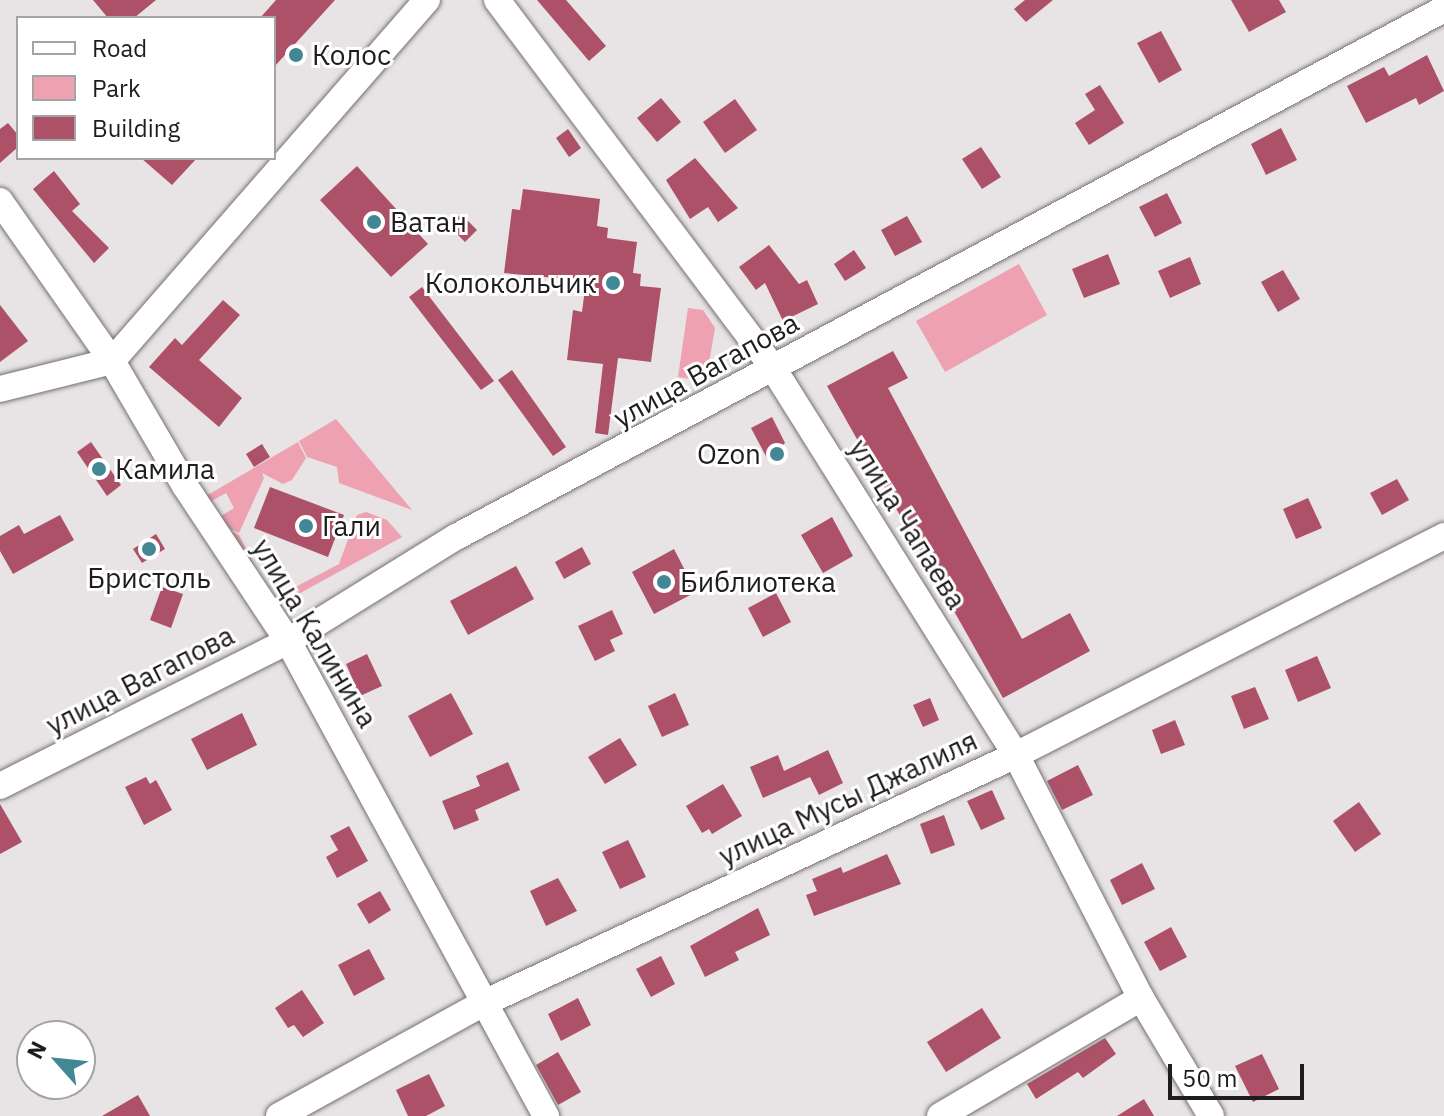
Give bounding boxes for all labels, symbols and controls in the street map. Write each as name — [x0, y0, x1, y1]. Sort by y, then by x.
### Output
legend — [16, 16, 276, 160]
text: Road — [92, 32, 147, 64]
place label: Колос — [312, 38, 391, 72]
marker: Колос — [287, 46, 305, 64]
text: Park — [92, 72, 141, 104]
text: Building — [92, 112, 180, 144]
place label: Ватан — [390, 205, 467, 239]
marker: Ватан — [365, 213, 383, 231]
place label: Колокольчик — [425, 266, 597, 300]
marker: Колокольчик — [604, 274, 622, 292]
street label: улица Вагапова — [608, 305, 804, 435]
street label: улица Чапаева — [842, 433, 974, 615]
place label: Ozon — [697, 437, 761, 471]
marker: Ozon — [768, 445, 786, 463]
place label: Камила — [115, 452, 215, 486]
marker: Камила — [90, 460, 108, 478]
place label: Гали — [322, 509, 381, 543]
marker: Гали — [297, 517, 315, 535]
street label: улица Калинина — [245, 532, 385, 734]
marker: Бристоль — [140, 540, 158, 558]
place label: Бристоль — [87, 561, 211, 595]
place label: Библиотека — [680, 565, 836, 599]
marker: Библиотека — [655, 573, 673, 591]
street label: улица Вагапова — [40, 618, 240, 742]
street label: улица Мусы Джалиля — [713, 723, 983, 873]
north arrow — [16, 1020, 96, 1100]
text: N — [19, 1036, 52, 1063]
scale bar — [1172, 1048, 1308, 1098]
text: 50 m — [1182, 1062, 1237, 1094]

